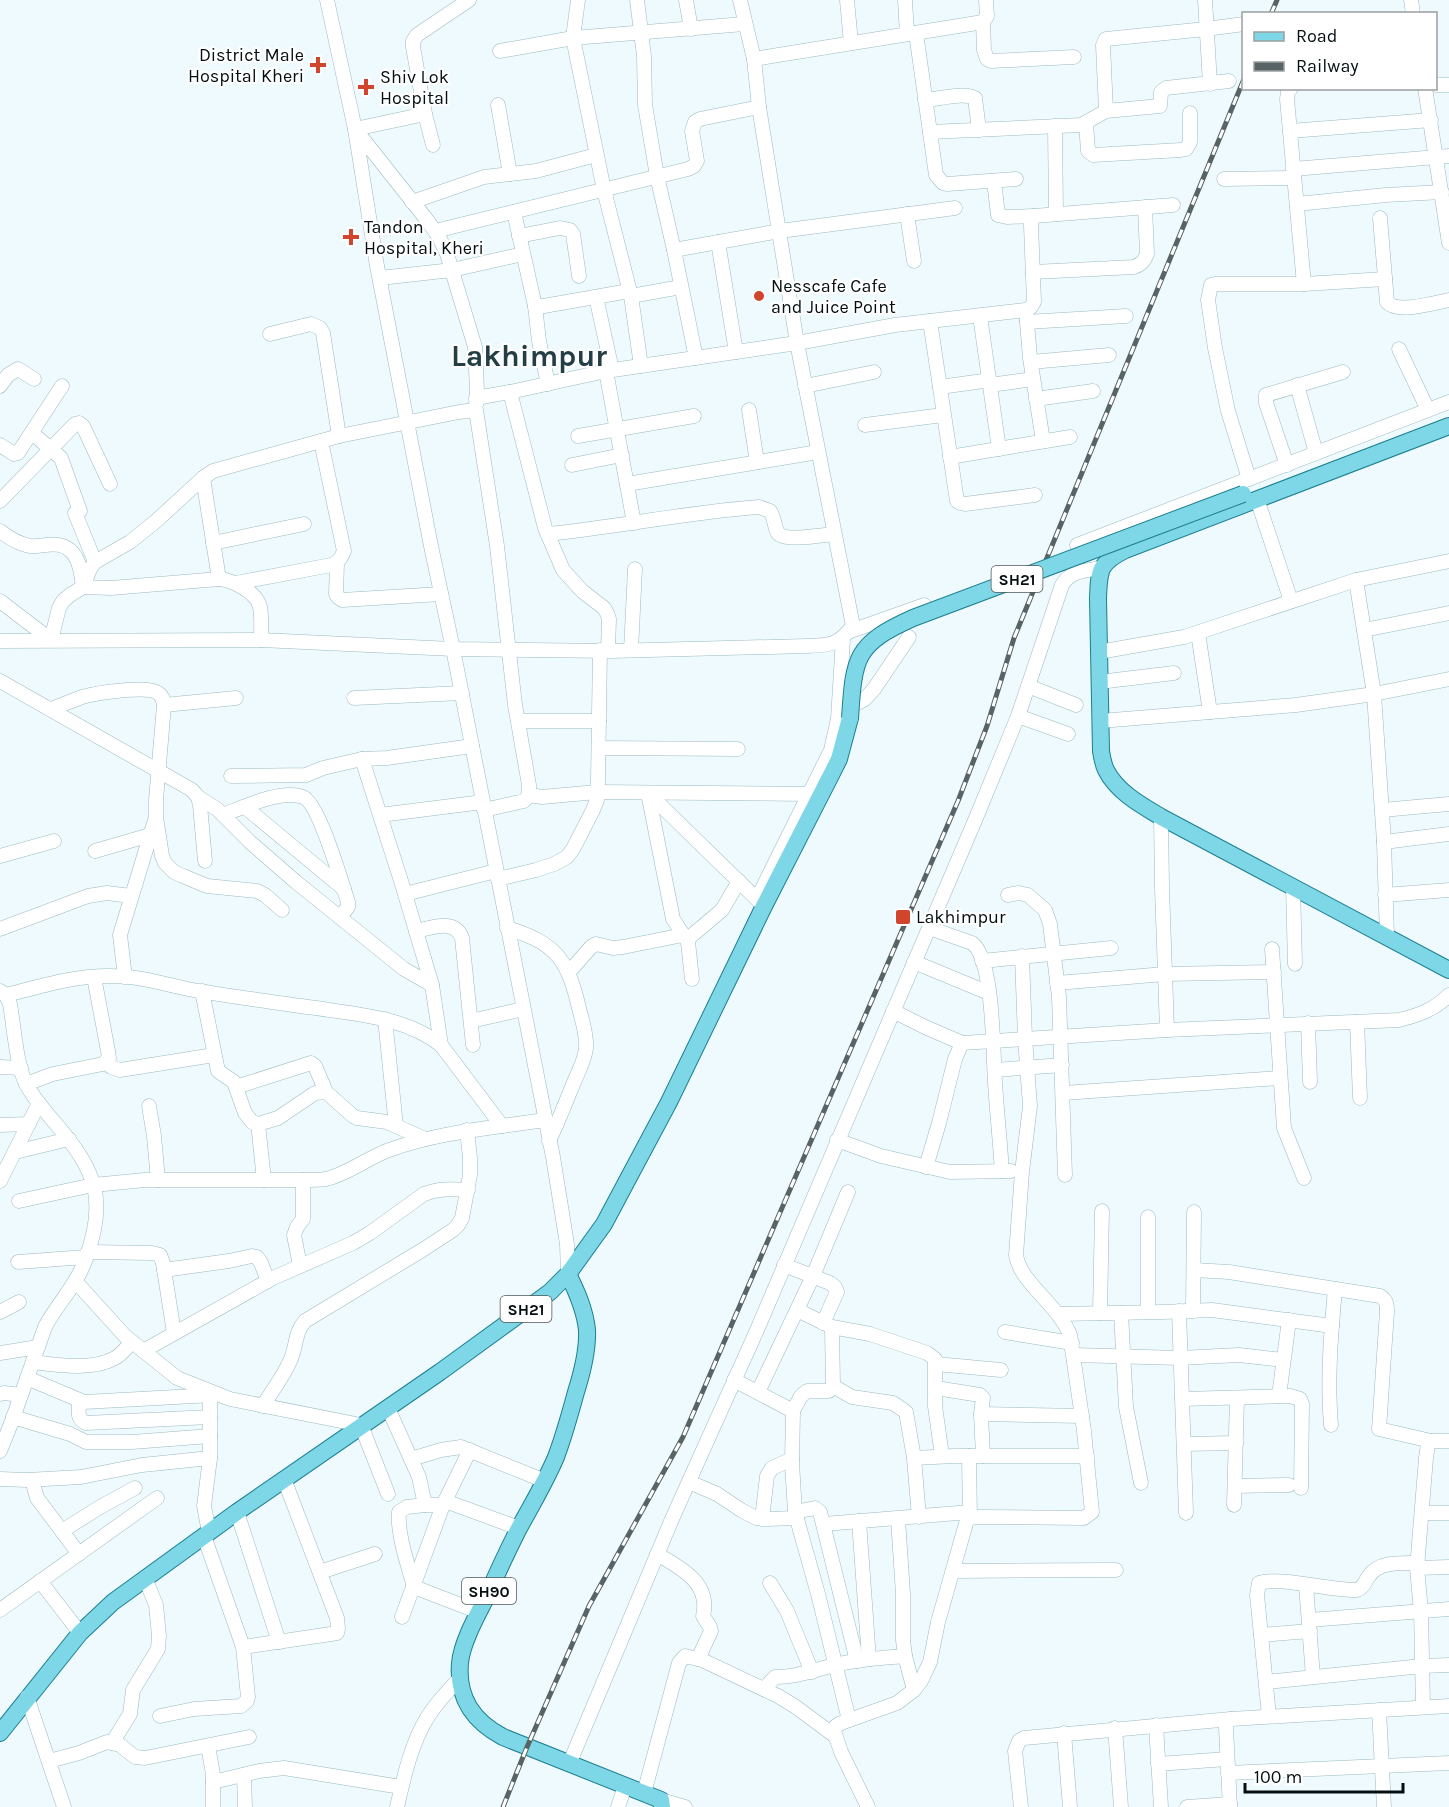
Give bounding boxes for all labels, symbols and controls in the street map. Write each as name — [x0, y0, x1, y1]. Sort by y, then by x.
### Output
legend — [1242, 12, 1437, 90]
text: Road — [1296, 25, 1337, 47]
place label: District Male Hospital Kheri — [188, 44, 304, 87]
text: Railway — [1296, 55, 1359, 77]
marker: District Male Hospital Kheri — [309, 56, 327, 74]
place label: Shiv Lok Hospital — [380, 66, 449, 109]
marker: Shiv Lok Hospital — [357, 78, 375, 96]
place label: Tandon Hospital, Kheri — [364, 216, 484, 259]
marker: Tandon Hospital, Kheri — [342, 228, 360, 246]
place label: Nesscafe Cafe and Juice Point — [771, 275, 896, 318]
marker: Nesscafe Cafe and Juice Point — [752, 289, 766, 303]
district label: Lakhimpur — [451, 338, 607, 374]
road number: SH21 — [992, 566, 1042, 592]
place label: Lakhimpur — [916, 906, 1006, 928]
marker: Lakhimpur — [894, 908, 912, 926]
road number: SH21 — [500, 1296, 552, 1322]
road number: SH90 — [462, 1578, 516, 1604]
scale bar — [1245, 1756, 1402, 1794]
text: 100 m — [1254, 1766, 1302, 1788]

